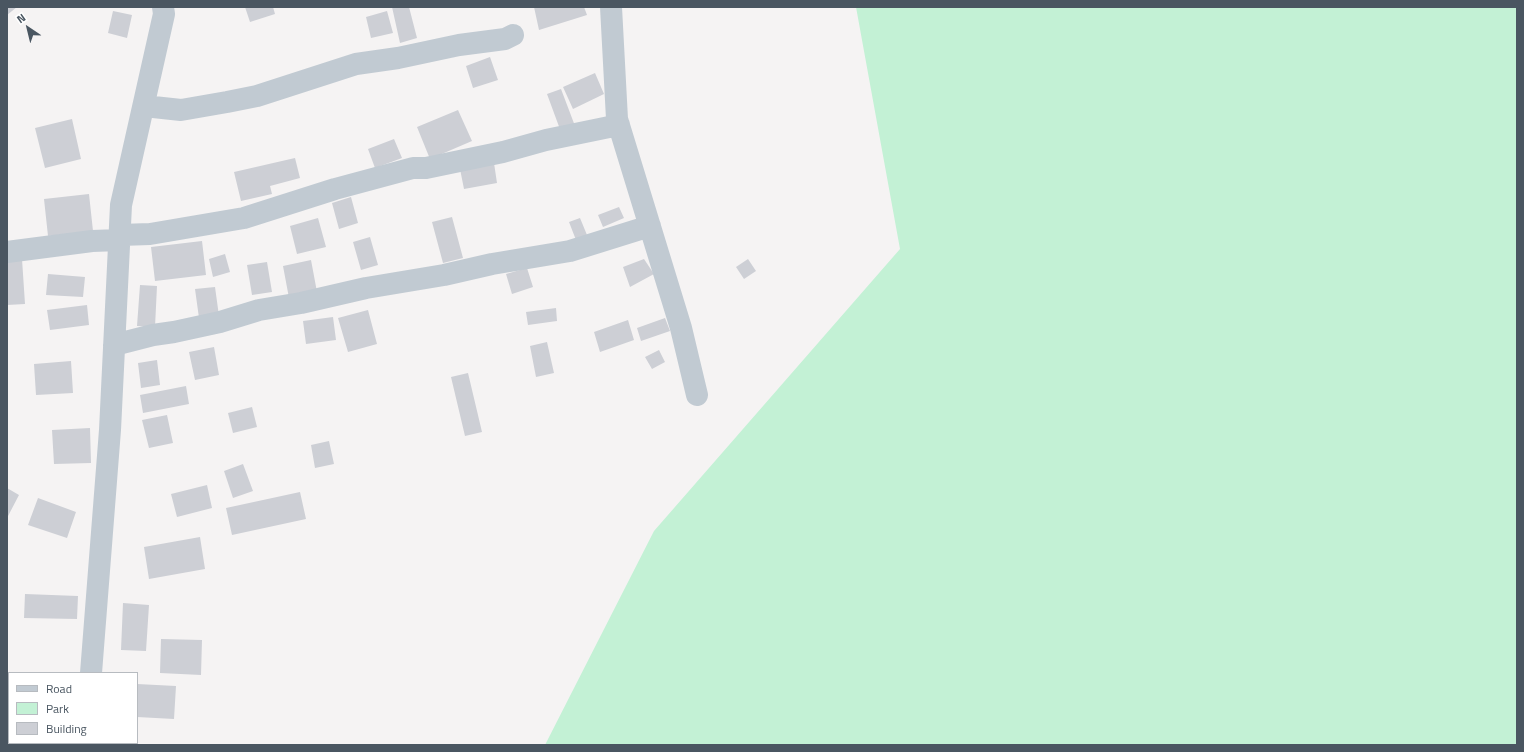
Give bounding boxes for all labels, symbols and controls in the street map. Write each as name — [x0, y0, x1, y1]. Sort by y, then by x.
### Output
north arrow — [8, 8, 48, 48]
text: N — [13, 9, 29, 27]
legend — [8, 672, 138, 744]
text: Road — [46, 679, 72, 698]
text: Park — [46, 699, 69, 718]
text: Building — [46, 719, 87, 738]

